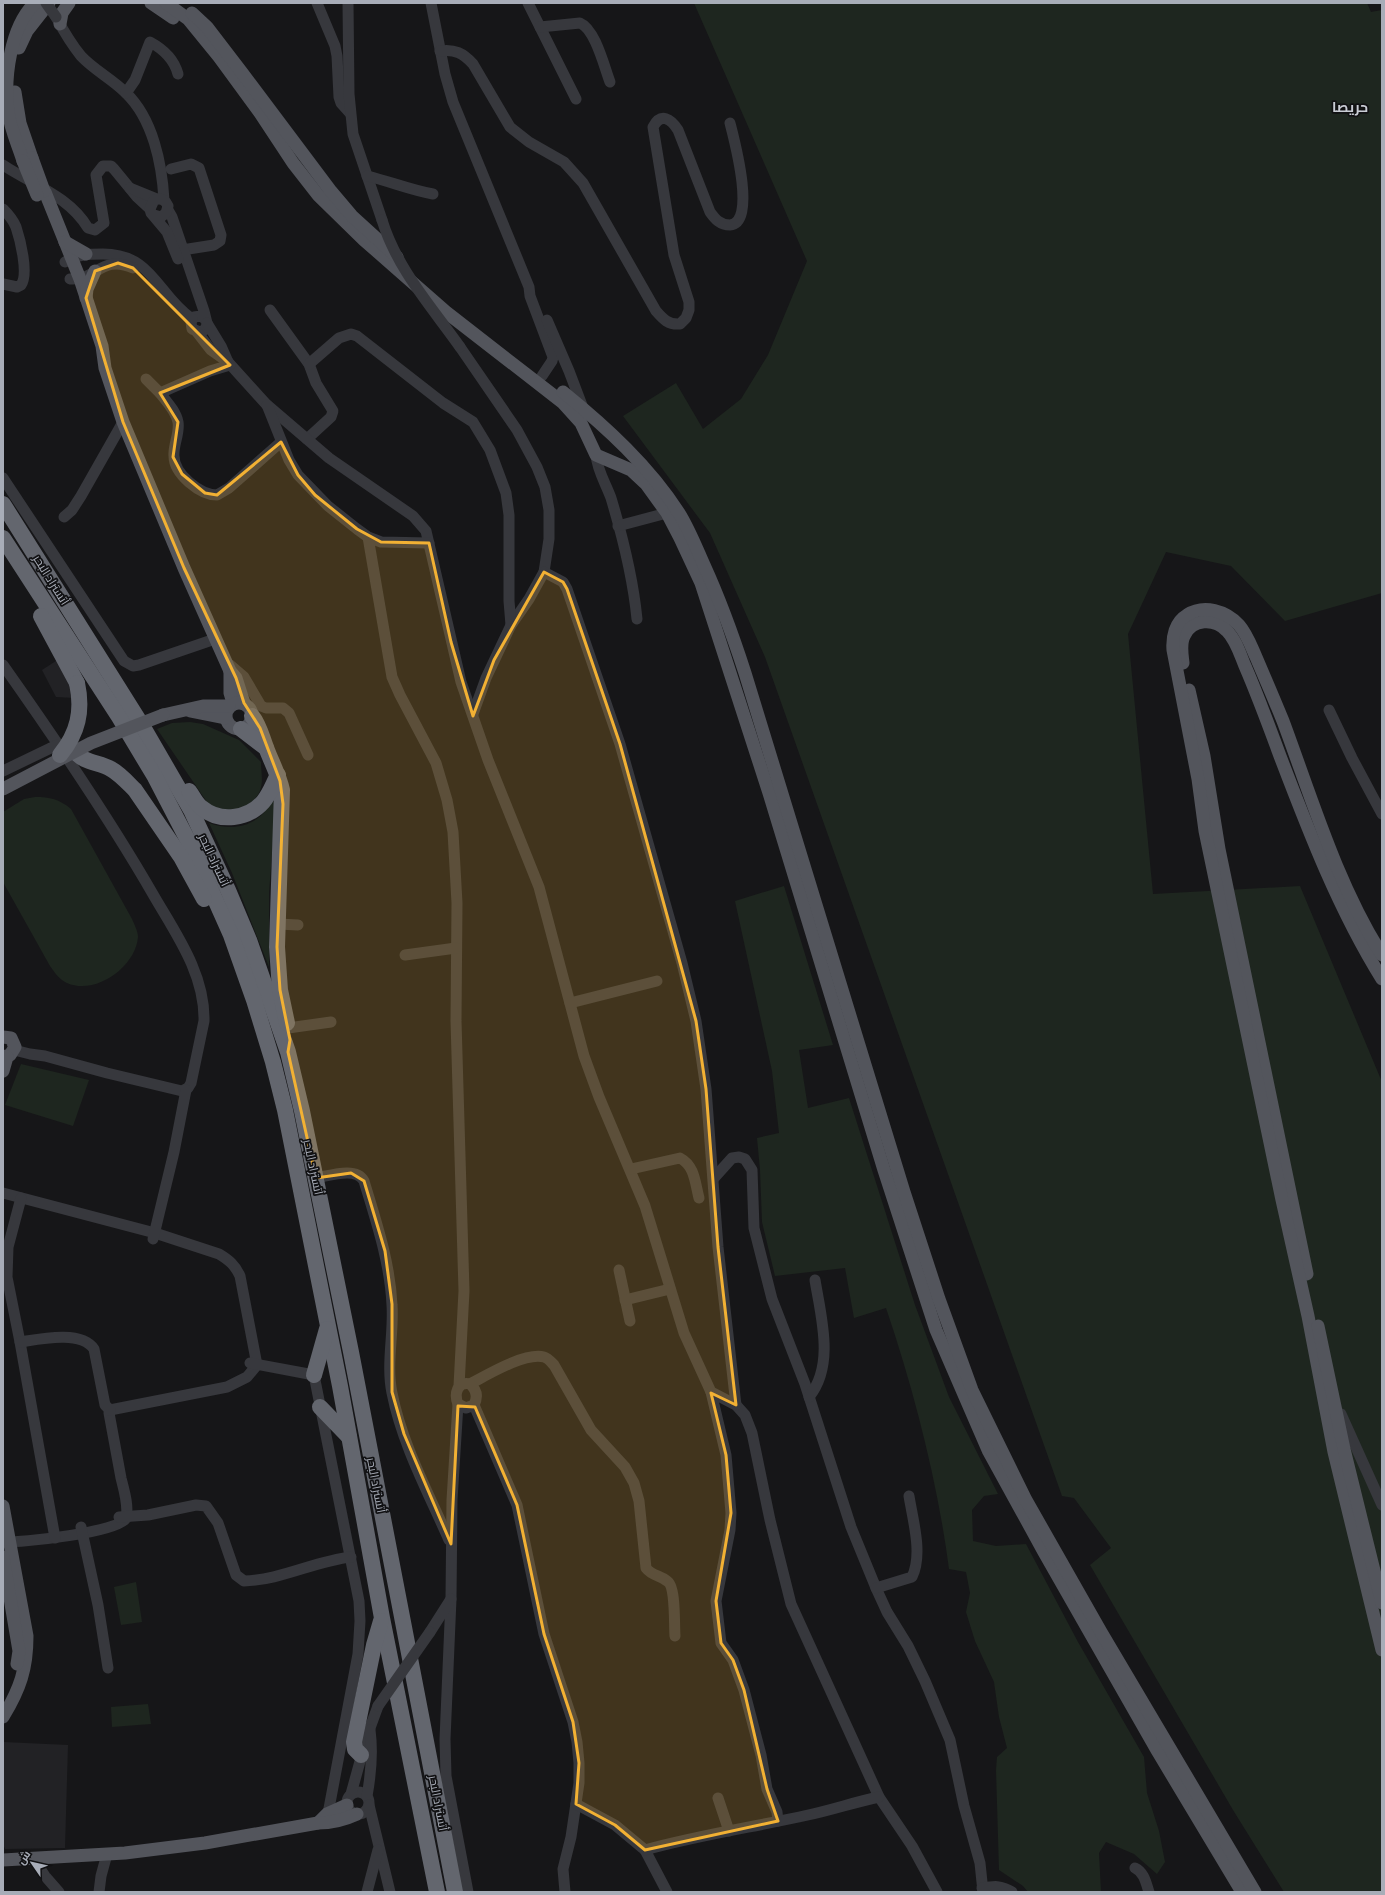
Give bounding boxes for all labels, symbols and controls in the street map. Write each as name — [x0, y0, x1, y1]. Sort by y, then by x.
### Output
district label: حريصا — [1332, 98, 1368, 118]
street label: أتستراد البحر — [28, 551, 73, 609]
street label: أتستراد البحر — [194, 830, 233, 889]
street label: أتستراد البحر — [298, 1137, 327, 1196]
street label: أتستراد البحر — [362, 1455, 389, 1514]
street label: أتستراد البحر — [424, 1773, 451, 1832]
north arrow — [12, 1843, 52, 1883]
text: ش — [14, 1848, 34, 1868]

